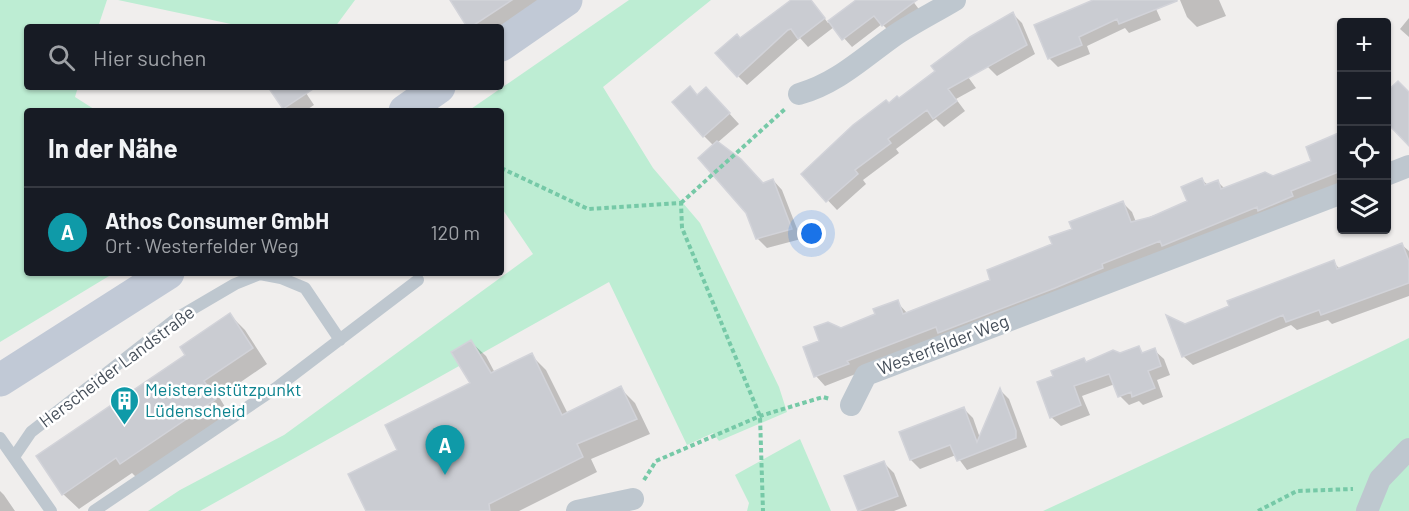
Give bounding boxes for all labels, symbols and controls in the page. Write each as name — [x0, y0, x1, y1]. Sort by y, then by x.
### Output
map controls — [1337, 18, 1391, 234]
button: + — [1337, 18, 1391, 72]
search box — [24, 24, 504, 90]
icon: search — [45, 41, 78, 74]
text: Hier suchen — [93, 44, 206, 70]
button: − — [1337, 72, 1391, 126]
button: locate — [1337, 126, 1391, 180]
text: In der Nähe — [48, 132, 178, 163]
button: layers — [1337, 180, 1391, 234]
text: Athos Consumer GmbH — [105, 207, 329, 233]
your location — [797, 219, 826, 248]
text: A — [61, 220, 74, 244]
text: 120 m — [430, 220, 480, 244]
text: Ort · Westerfelder Weg — [105, 233, 299, 257]
street label: Herscheider Landstraße — [34, 301, 198, 432]
street label: Westerfelder Weg — [874, 309, 1011, 379]
place label: Meistereistützpunkt Lüdenscheid — [145, 378, 302, 421]
building icon: Meistereistützpunkt Lüdenscheid — [108, 384, 140, 426]
pin: A — [426, 426, 464, 475]

